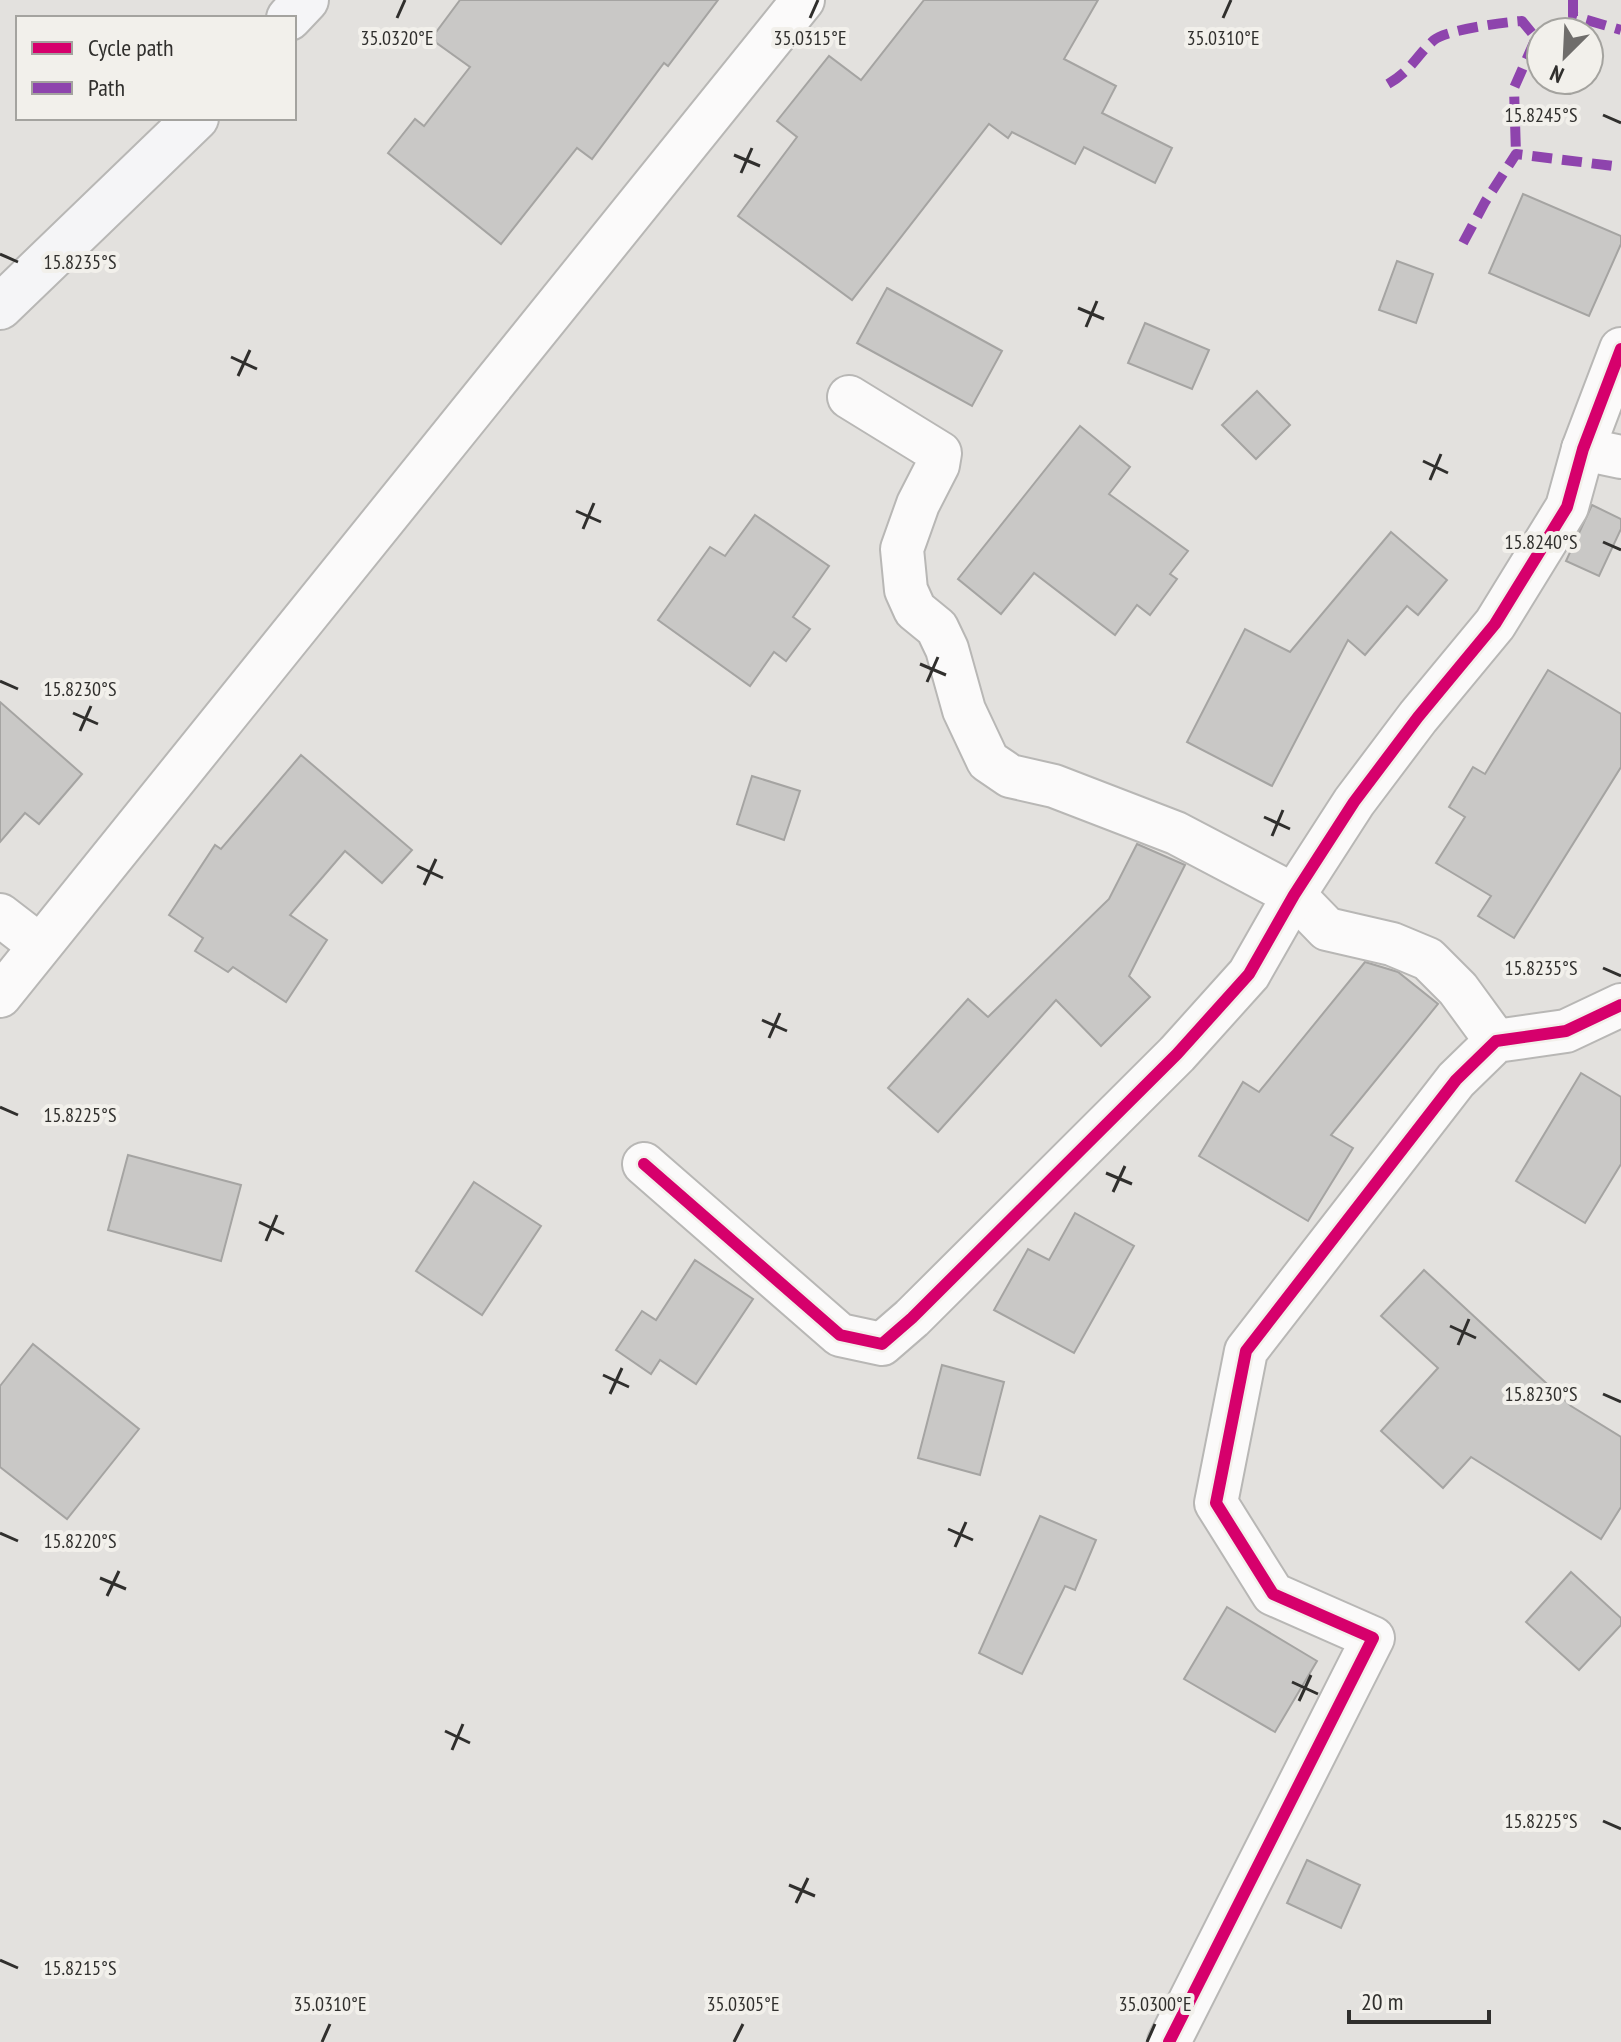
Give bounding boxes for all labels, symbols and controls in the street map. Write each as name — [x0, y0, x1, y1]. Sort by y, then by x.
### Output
legend — [16, 16, 296, 120]
north arrow — [1525, 16, 1605, 96]
text: 35.0320°E — [361, 25, 433, 51]
text: 35.0315°E — [774, 25, 846, 51]
text: 35.0310°E — [1187, 25, 1259, 51]
text: Cycle path — [88, 32, 174, 63]
text: N — [1546, 59, 1568, 89]
text: Path — [88, 72, 125, 103]
text: 15.8245°S — [1505, 102, 1577, 128]
text: 15.8235°S — [44, 249, 116, 275]
text: 15.8240°S — [1505, 529, 1577, 555]
text: 15.8230°S — [44, 676, 116, 702]
text: 15.8235°S — [1505, 955, 1577, 981]
text: 15.8225°S — [44, 1102, 116, 1128]
text: 15.8230°S — [1505, 1381, 1577, 1407]
text: 15.8220°S — [44, 1528, 116, 1554]
text: 15.8225°S — [1505, 1808, 1577, 1834]
text: 15.8215°S — [44, 1955, 116, 1981]
scale bar — [1349, 1974, 1489, 2024]
text: 20 m — [1361, 1986, 1403, 2017]
text: 35.0310°E — [294, 1991, 366, 2017]
text: 35.0305°E — [707, 1991, 779, 2017]
text: 35.0300°E — [1119, 1991, 1191, 2017]

